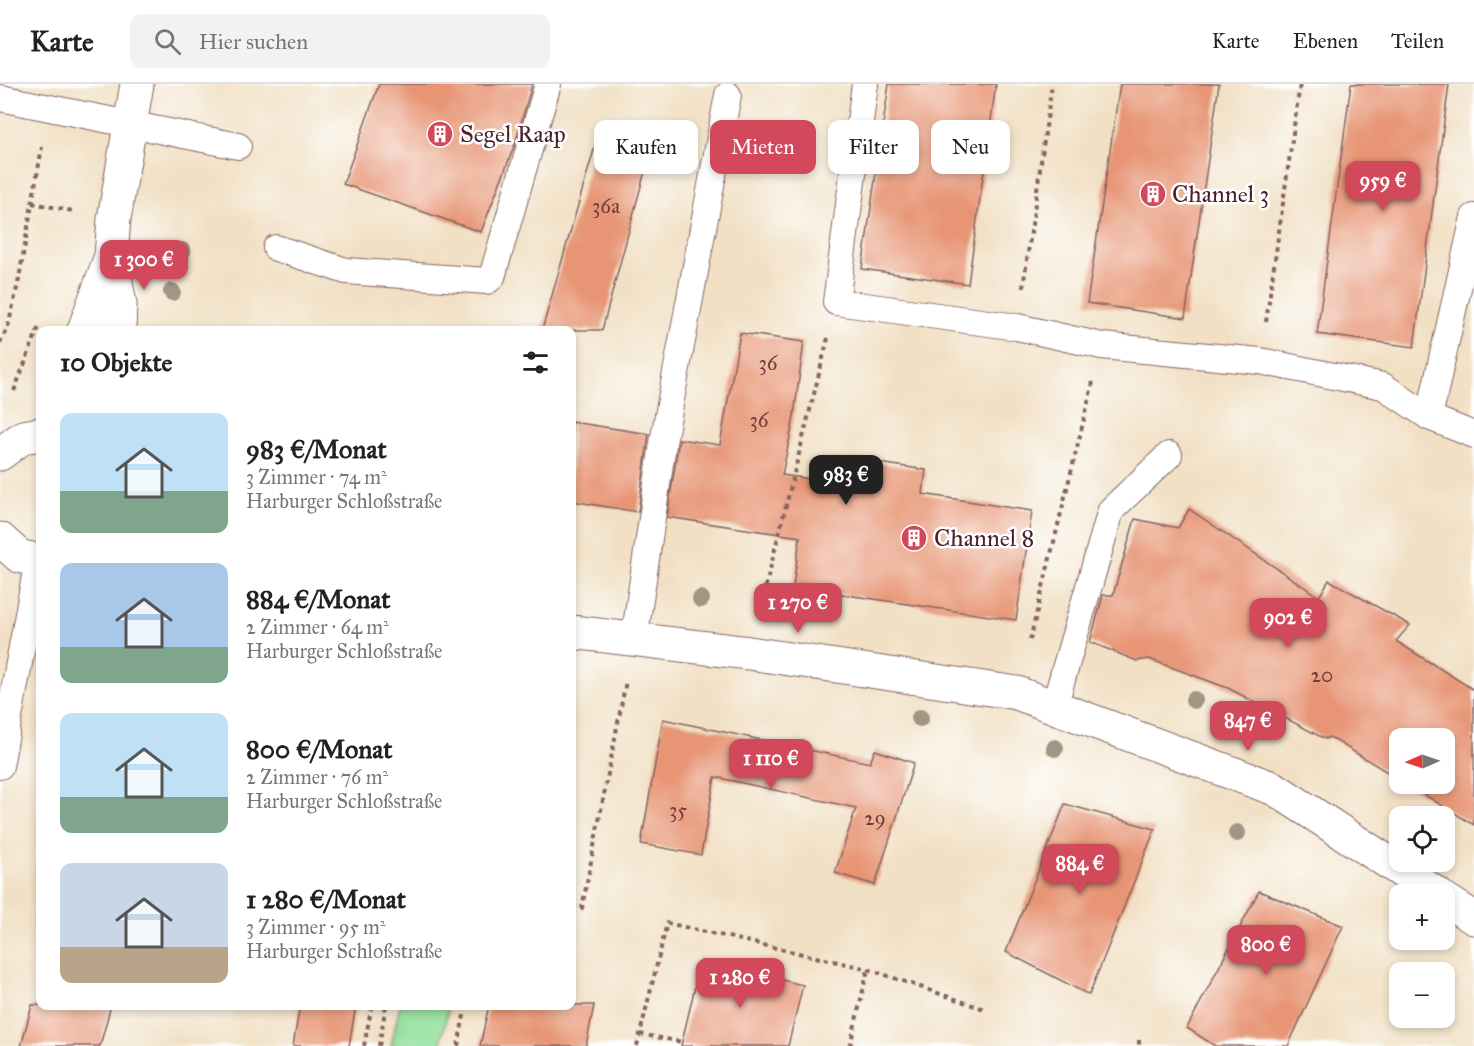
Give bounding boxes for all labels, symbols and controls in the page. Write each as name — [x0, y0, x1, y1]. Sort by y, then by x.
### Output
search box — [130, 14, 550, 68]
text: Karte — [30, 24, 94, 59]
icon: search — [151, 25, 184, 58]
text: Hier suchen — [199, 28, 308, 55]
text: Karte — [1212, 28, 1260, 54]
text: Ebenen — [1293, 28, 1358, 54]
text: Teilen — [1391, 28, 1444, 54]
building icon: Segel Raap — [425, 119, 455, 149]
place label: Segel Raap — [460, 119, 566, 149]
chip: Kaufen — [594, 120, 698, 174]
chip: Mieten — [710, 120, 816, 174]
chip: Filter — [828, 120, 919, 174]
chip: Neu — [931, 120, 1010, 174]
pin: 959 € — [1341, 161, 1425, 212]
text: 959 € — [1359, 168, 1407, 192]
building icon: Channel 3 — [1138, 179, 1168, 209]
place label: Channel 3 — [1172, 179, 1269, 209]
house number: 36a — [592, 193, 620, 219]
pin: 1 300 € — [89, 240, 199, 291]
text: 1 300 € — [114, 247, 174, 271]
text: 10 Objekte — [60, 346, 172, 378]
icon: filters — [519, 346, 552, 379]
house number: 36 — [758, 350, 779, 376]
house number: 36 — [749, 407, 770, 433]
text: 983 €/Monat — [246, 433, 387, 465]
icon: home — [108, 437, 180, 509]
pin: 983 € — [804, 455, 888, 506]
text: 983 € — [823, 462, 869, 486]
text: 3 Zimmer · 74 m² — [246, 465, 387, 489]
text: Harburger Schloßstraße — [246, 489, 442, 513]
building icon: Channel 8 — [899, 523, 929, 553]
place label: Channel 8 — [934, 523, 1034, 553]
text: 884 €/Monat — [246, 583, 391, 615]
pin: 1 270 € — [743, 583, 853, 634]
icon: home — [108, 587, 180, 659]
text: 1 270 € — [768, 590, 828, 614]
pin: 902 € — [1246, 598, 1330, 649]
text: 902 € — [1264, 605, 1312, 629]
text: 2 Zimmer · 64 m² — [246, 615, 389, 639]
text: Harburger Schloßstraße — [246, 639, 442, 663]
house number: 20 — [1311, 662, 1333, 688]
pin: 847 € — [1206, 701, 1290, 752]
text: 847 € — [1224, 708, 1272, 732]
north arrow — [1389, 728, 1455, 794]
map controls — [1389, 728, 1455, 1028]
text: 800 €/Monat — [246, 733, 393, 765]
icon: home — [108, 737, 180, 809]
pin: 1 110 € — [716, 739, 826, 790]
text: 1 110 € — [743, 746, 799, 770]
text: 2 Zimmer · 76 m² — [246, 765, 388, 789]
text: Harburger Schloßstraße — [246, 789, 442, 813]
house number: 35 — [669, 797, 687, 823]
house number: 29 — [864, 805, 886, 831]
button: locate — [1389, 806, 1455, 872]
pin: 884 € — [1038, 844, 1122, 895]
text: 884 € — [1056, 851, 1104, 875]
text: 1 280 €/Monat — [246, 883, 406, 915]
button: + — [1389, 884, 1455, 950]
icon: home — [108, 887, 180, 959]
text: 3 Zimmer · 95 m² — [246, 915, 386, 939]
pin: 800 € — [1224, 925, 1308, 976]
text: 800 € — [1241, 932, 1291, 956]
text: Harburger Schloßstraße — [246, 939, 442, 963]
pin: 1 280 € — [685, 958, 795, 1009]
button: − — [1389, 962, 1455, 1028]
text: 1 280 € — [710, 965, 770, 989]

